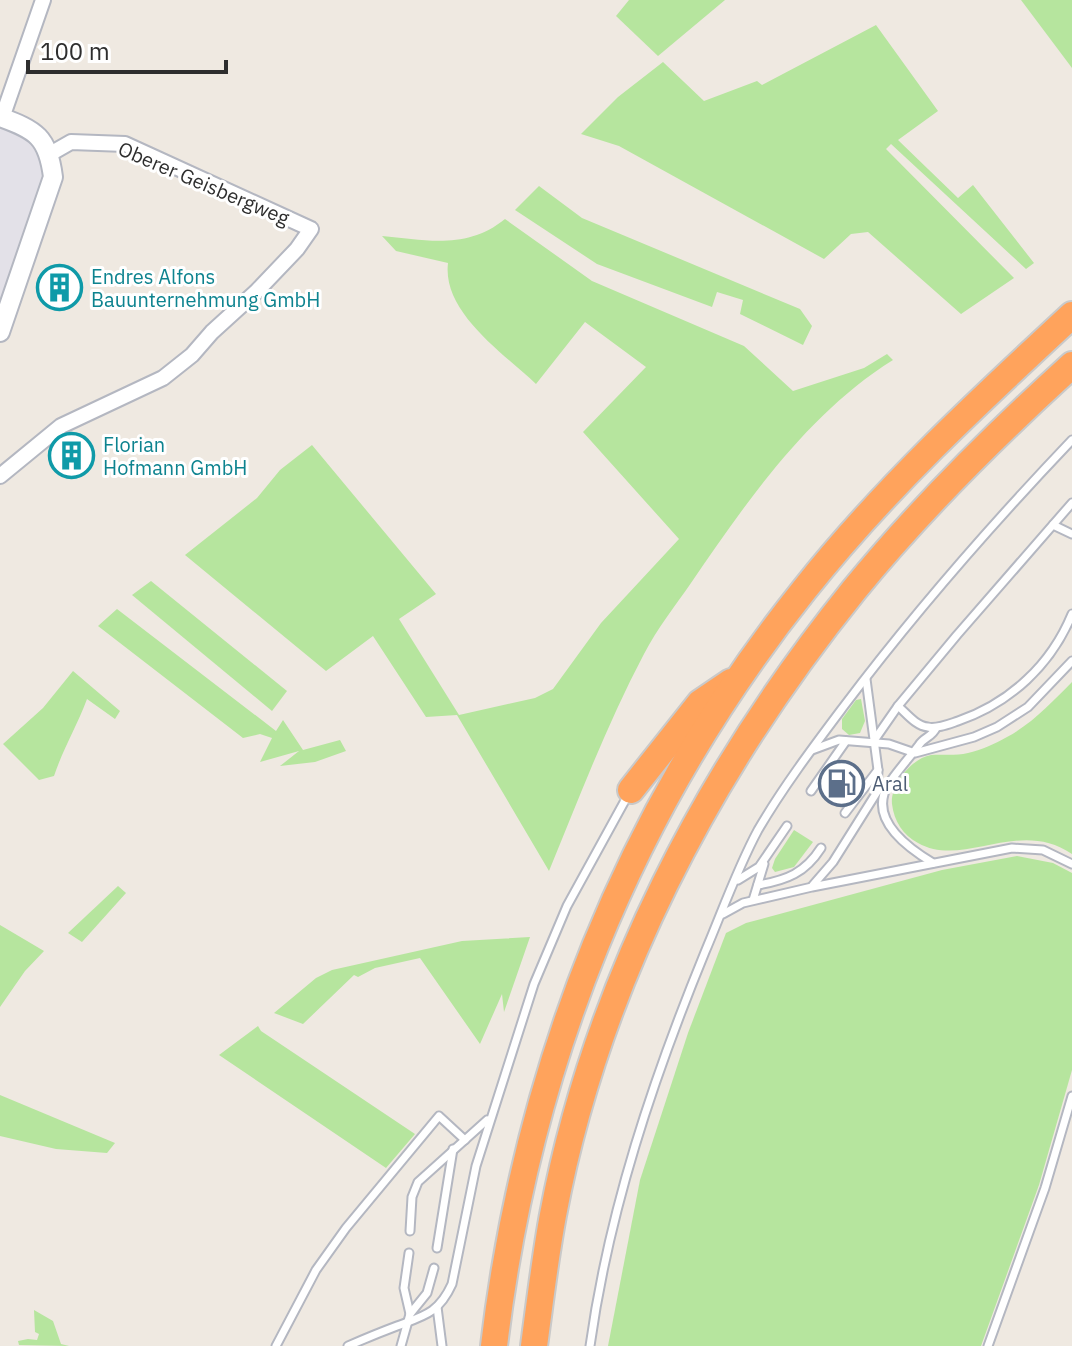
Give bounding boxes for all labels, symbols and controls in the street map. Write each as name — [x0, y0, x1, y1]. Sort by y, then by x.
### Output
scale bar — [28, 24, 226, 74]
text: 100 m — [40, 35, 110, 67]
street label: Oberer Geisbergweg — [114, 135, 294, 231]
building icon: Endres Alfons Bauunternehmung GmbH — [36, 263, 84, 311]
place label: Endres Alfons Bauunternehmung GmbH — [91, 263, 320, 313]
building icon: Florian Hofmann GmbH — [48, 431, 96, 479]
place label: Florian Hofmann GmbH — [103, 431, 247, 481]
fuel station icon: Aral — [817, 759, 865, 807]
place label: Aral — [872, 770, 908, 797]

